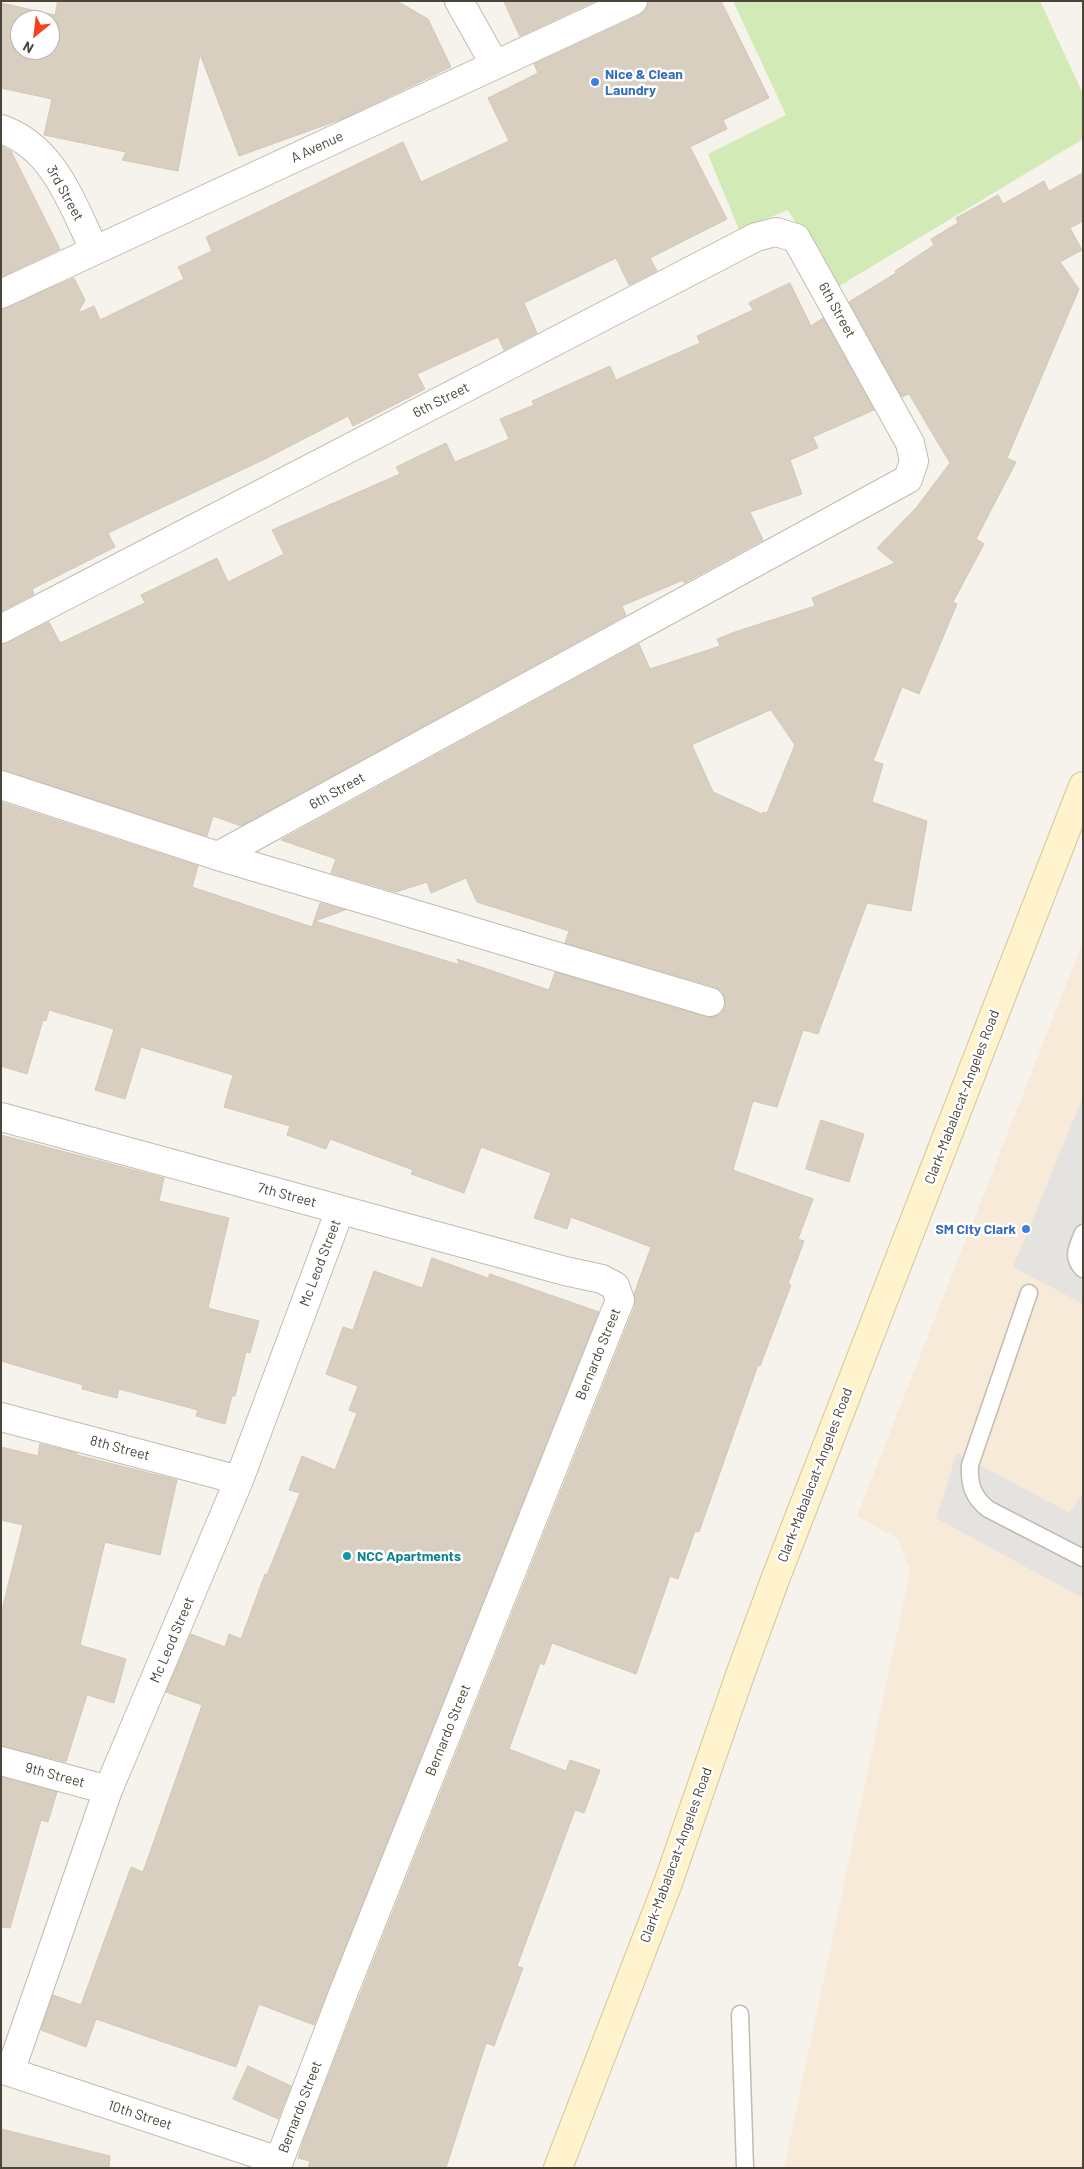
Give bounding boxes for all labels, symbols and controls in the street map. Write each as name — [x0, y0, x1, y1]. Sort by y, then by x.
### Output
north arrow — [10, 10, 60, 60]
text: N — [20, 38, 36, 57]
place label: Nice & Clean Laundry — [605, 66, 683, 98]
marker: Nice & Clean Laundry — [589, 76, 601, 88]
street label: A Avenue — [288, 128, 346, 166]
street label: 3rd Street — [43, 162, 87, 224]
street label: 6th Street — [815, 279, 859, 341]
street label: 6th Street — [410, 379, 472, 421]
street label: 6th Street — [306, 769, 368, 813]
street label: Clark-Mabalacat-Angeles Road — [921, 1007, 1003, 1187]
street label: 7th Street — [256, 1179, 318, 1211]
street label: Mc Leod Street — [296, 1217, 344, 1309]
place label: SM City Clark — [935, 1221, 1016, 1237]
marker: SM City Clark — [1020, 1223, 1032, 1235]
street label: Bernardo Street — [572, 1306, 624, 1402]
street label: Clark-Mabalacat-Angeles Road — [774, 1385, 856, 1565]
street label: 8th Street — [88, 1432, 152, 1464]
place label: NCC Apartments — [357, 1548, 461, 1564]
marker: NCC Apartments — [341, 1550, 353, 1562]
street label: Mc Leod Street — [146, 1594, 198, 1686]
street label: Bernardo Street — [422, 1682, 474, 1778]
street label: 9th Street — [23, 1759, 87, 1791]
street label: Clark-Mabalacat-Angeles Road — [636, 1765, 716, 1945]
street label: Bernardo Street — [275, 2059, 325, 2155]
street label: 10th Street — [106, 2097, 174, 2133]

